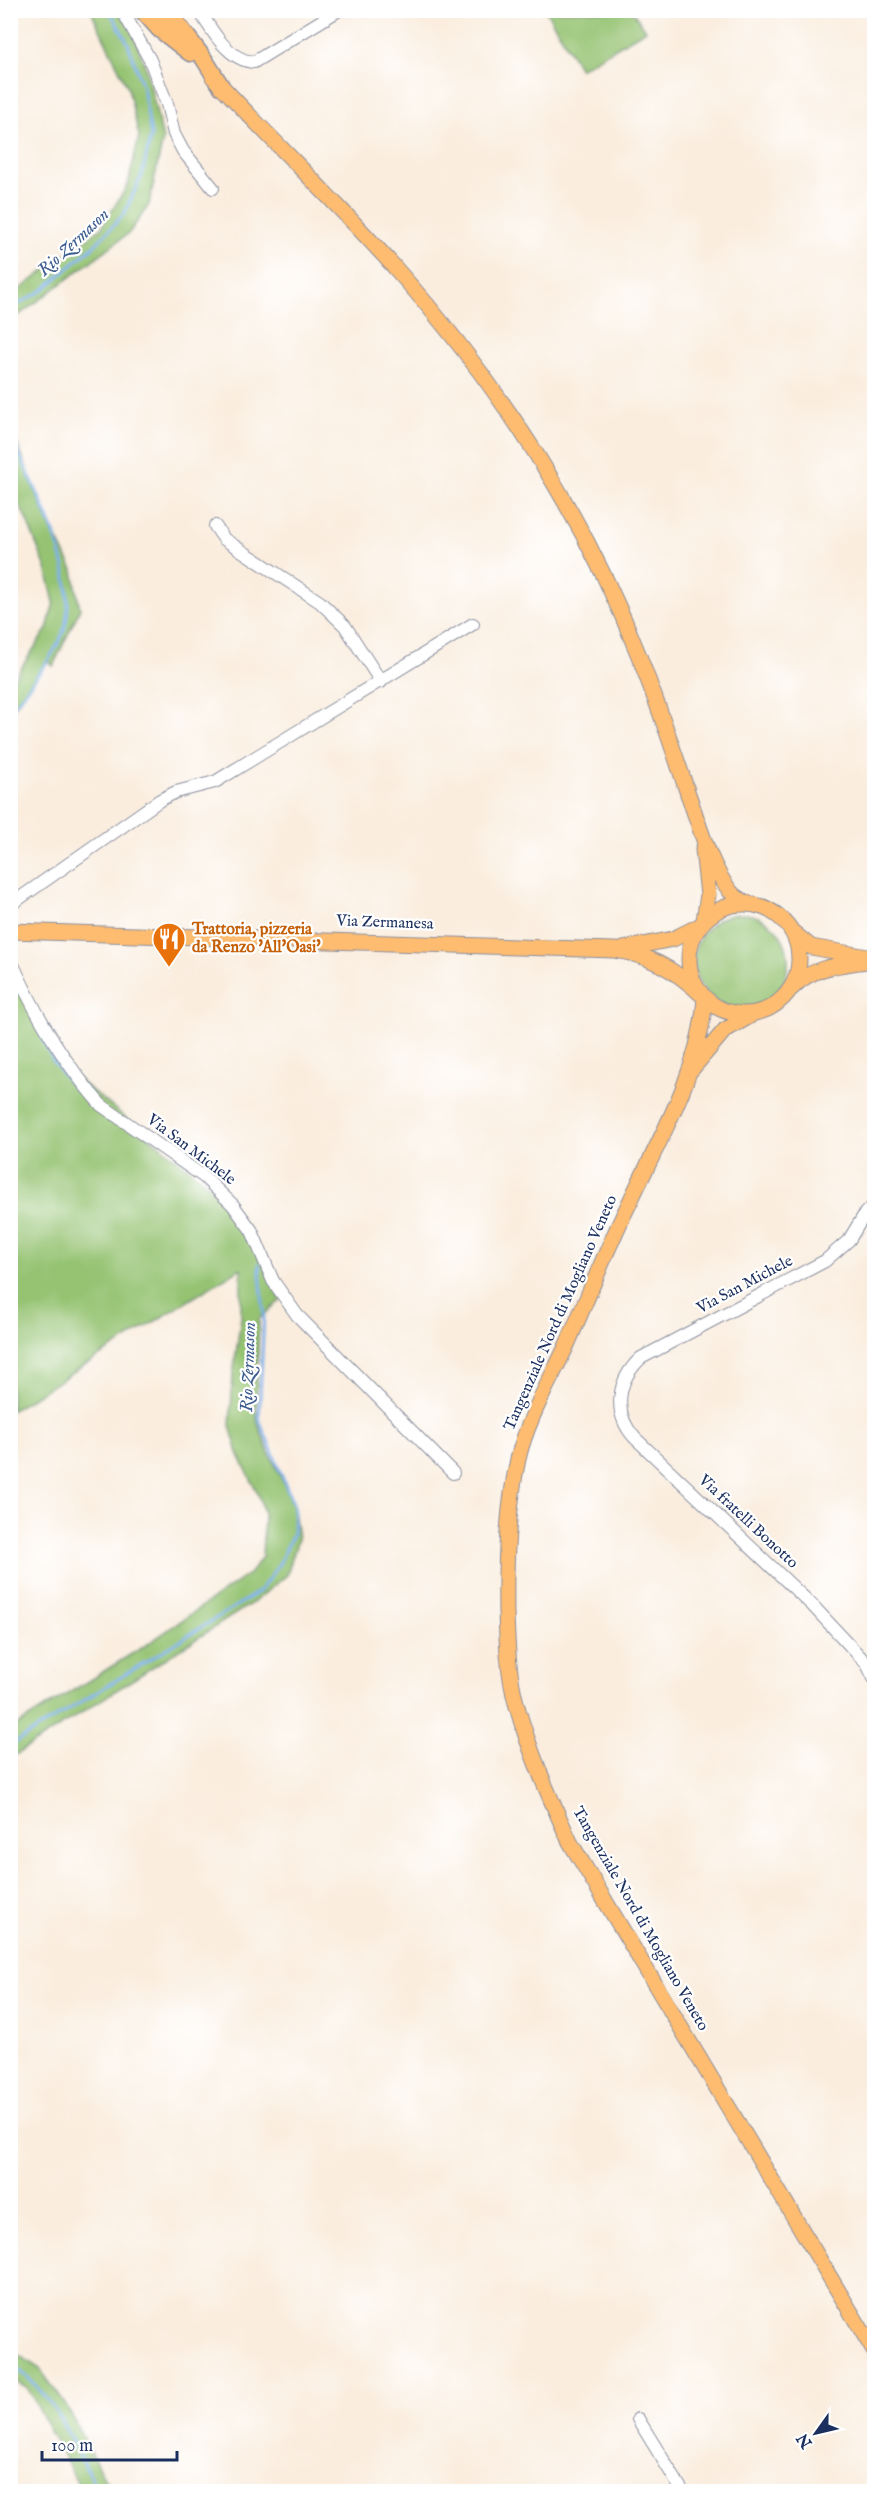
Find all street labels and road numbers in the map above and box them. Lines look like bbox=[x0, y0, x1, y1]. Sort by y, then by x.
street label: Via Zermanesa bbox=[335, 911, 434, 935]
street label: Via San Michele bbox=[142, 1110, 239, 1190]
street label: Tangenziale Nord di Mogliano Veneto bbox=[500, 1192, 622, 1434]
street label: Via San Michele bbox=[693, 1251, 796, 1319]
street label: Via fratelli Bonotto bbox=[693, 1470, 802, 1574]
street label: Tangenziale Nord di Mogliano Veneto bbox=[567, 1803, 713, 2035]

